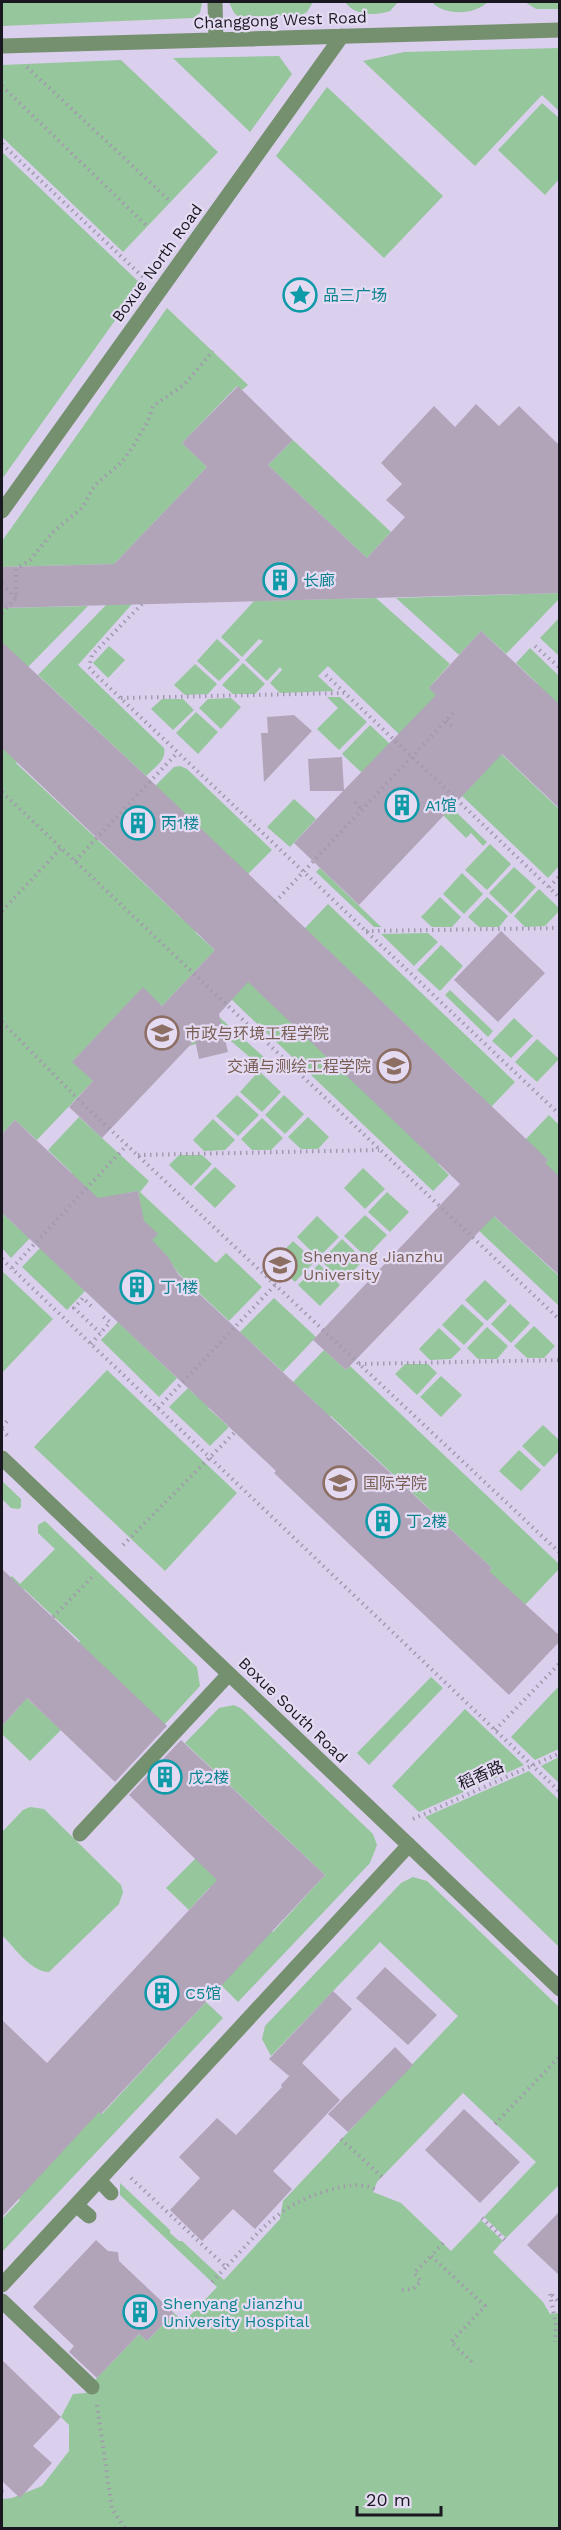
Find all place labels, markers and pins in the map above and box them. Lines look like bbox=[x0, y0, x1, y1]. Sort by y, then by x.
place icon: 品三广场 bbox=[282, 277, 318, 313]
place label: 品三广场 bbox=[323, 286, 387, 305]
building icon: 长廊 bbox=[262, 562, 298, 598]
place label: 长廊 bbox=[303, 571, 335, 590]
building icon: A1馆 bbox=[384, 787, 420, 823]
place label: A1馆 bbox=[425, 796, 457, 815]
building icon: 丙1楼 bbox=[120, 805, 156, 841]
place label: 丙1楼 bbox=[161, 814, 199, 833]
school or university icon: 市政与环境工程学院 bbox=[144, 1015, 180, 1051]
place label: 市政与环境工程学院 bbox=[185, 1024, 329, 1043]
school or university icon: 交通与测绘工程学院 bbox=[376, 1048, 412, 1084]
place label: 交通与测绘工程学院 bbox=[227, 1057, 371, 1076]
school or university icon: Shenyang Jianzhu University bbox=[262, 1247, 298, 1283]
place label: Shenyang Jianzhu University bbox=[303, 1247, 443, 1284]
building icon: 丁1楼 bbox=[119, 1269, 155, 1305]
place label: 丁1楼 bbox=[160, 1278, 198, 1297]
school or university icon: 国际学院 bbox=[322, 1465, 358, 1501]
place label: 国际学院 bbox=[363, 1474, 427, 1493]
building icon: 丁2楼 bbox=[365, 1503, 401, 1539]
place label: 丁2楼 bbox=[406, 1512, 447, 1531]
building icon: 戊2楼 bbox=[147, 1759, 183, 1795]
place label: 戊2楼 bbox=[188, 1768, 229, 1787]
building icon: C5馆 bbox=[144, 1975, 180, 2011]
place label: C5馆 bbox=[185, 1984, 221, 2003]
building icon: Shenyang Jianzhu University Hospital bbox=[122, 2294, 158, 2330]
place label: Shenyang Jianzhu University Hospital bbox=[163, 2294, 310, 2331]

